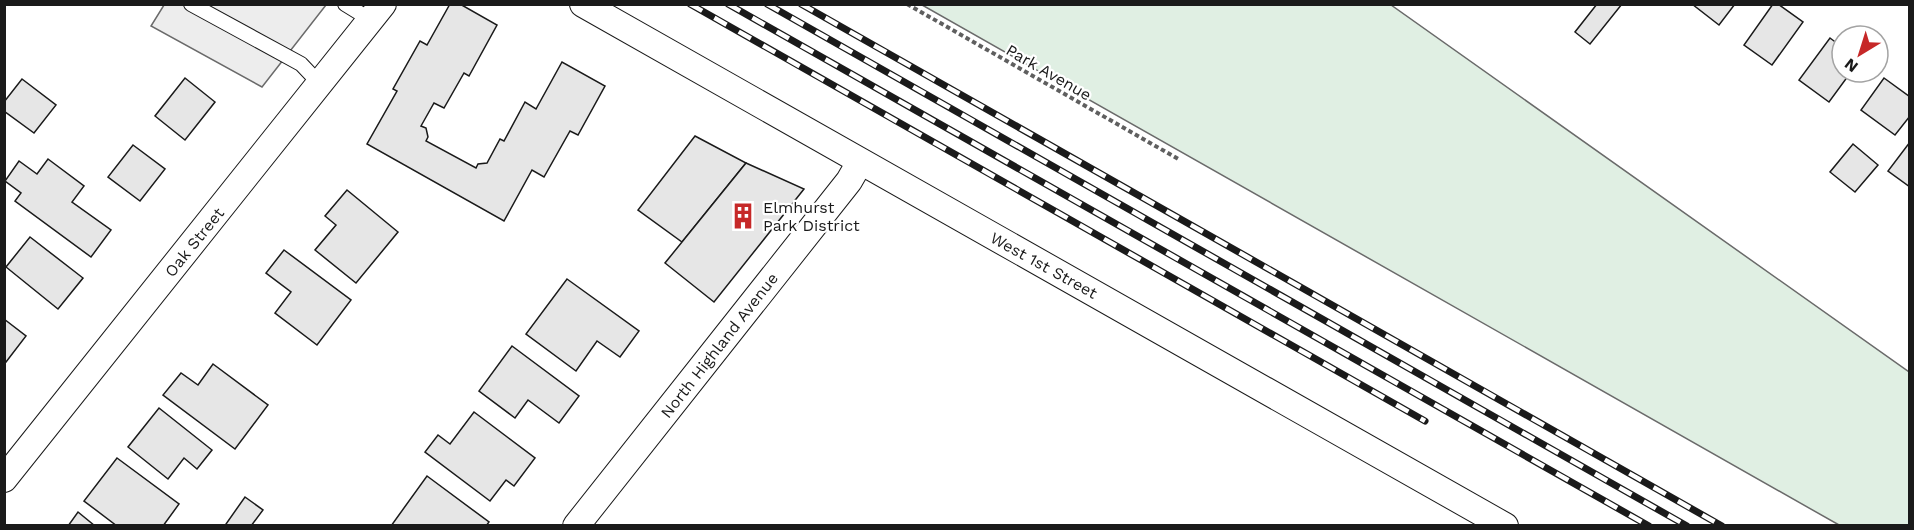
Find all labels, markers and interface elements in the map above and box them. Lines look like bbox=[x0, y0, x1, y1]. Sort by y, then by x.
north arrow bbox=[1830, 24, 1890, 84]
street label: Park Avenue bbox=[1003, 40, 1095, 105]
text: N bbox=[1841, 54, 1862, 77]
place label: Elmhurst Park District bbox=[763, 198, 860, 235]
building icon: Elmhurst Park District bbox=[728, 201, 758, 231]
street label: Oak Street bbox=[161, 204, 228, 281]
street label: West 1st Street bbox=[987, 228, 1101, 303]
street label: North Highland Avenue bbox=[657, 269, 782, 422]

